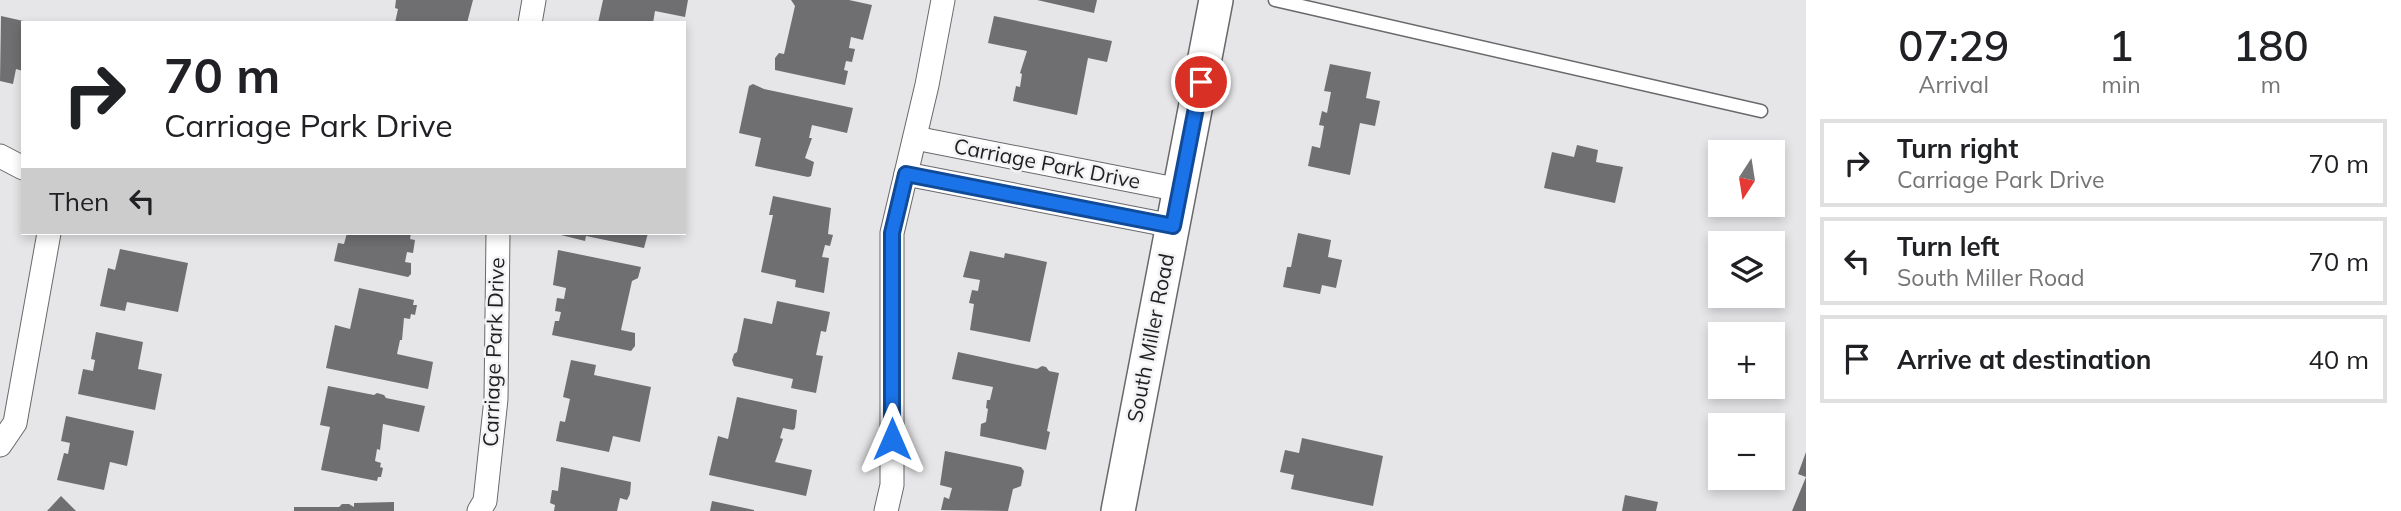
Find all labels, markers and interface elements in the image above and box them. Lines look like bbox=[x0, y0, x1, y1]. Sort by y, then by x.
text: 07:29 bbox=[1898, 19, 2009, 72]
text: 1 bbox=[2108, 19, 2134, 72]
text: 180 bbox=[2233, 19, 2309, 72]
text: 70 m bbox=[164, 44, 280, 105]
icon: right bbox=[49, 49, 140, 140]
pin bbox=[1171, 52, 1231, 112]
icon: arrive bbox=[1182, 63, 1220, 101]
text: Arrival bbox=[1919, 70, 1989, 99]
text: min bbox=[2101, 70, 2141, 99]
text: m bbox=[2261, 70, 2281, 99]
text: Carriage Park Drive bbox=[164, 105, 453, 145]
street label: Carriage Park Drive bbox=[952, 132, 1143, 194]
text: Turn right bbox=[1897, 132, 2018, 165]
north arrow bbox=[1708, 140, 1785, 217]
map controls bbox=[1708, 140, 1785, 490]
icon: right bbox=[1838, 144, 1876, 182]
text: 70 m bbox=[2308, 147, 2369, 180]
text: Carriage Park Drive bbox=[1897, 165, 2105, 194]
icon: left bbox=[123, 182, 161, 220]
text: Then bbox=[49, 185, 109, 218]
text: Turn left bbox=[1897, 230, 1999, 263]
button: layers bbox=[1708, 231, 1785, 308]
icon: left bbox=[1838, 242, 1876, 280]
text: 70 m bbox=[2308, 245, 2369, 278]
street label: South Miller Road bbox=[1121, 251, 1179, 424]
street label: Carriage Park Drive bbox=[477, 257, 509, 447]
text: South Miller Road bbox=[1897, 263, 2085, 292]
button: + bbox=[1708, 322, 1785, 399]
icon: arrive bbox=[1838, 340, 1876, 378]
text: Arrive at destination bbox=[1897, 343, 2152, 376]
text: 40 m bbox=[2308, 343, 2369, 376]
position arrow bbox=[855, 402, 929, 476]
button: − bbox=[1708, 413, 1785, 490]

